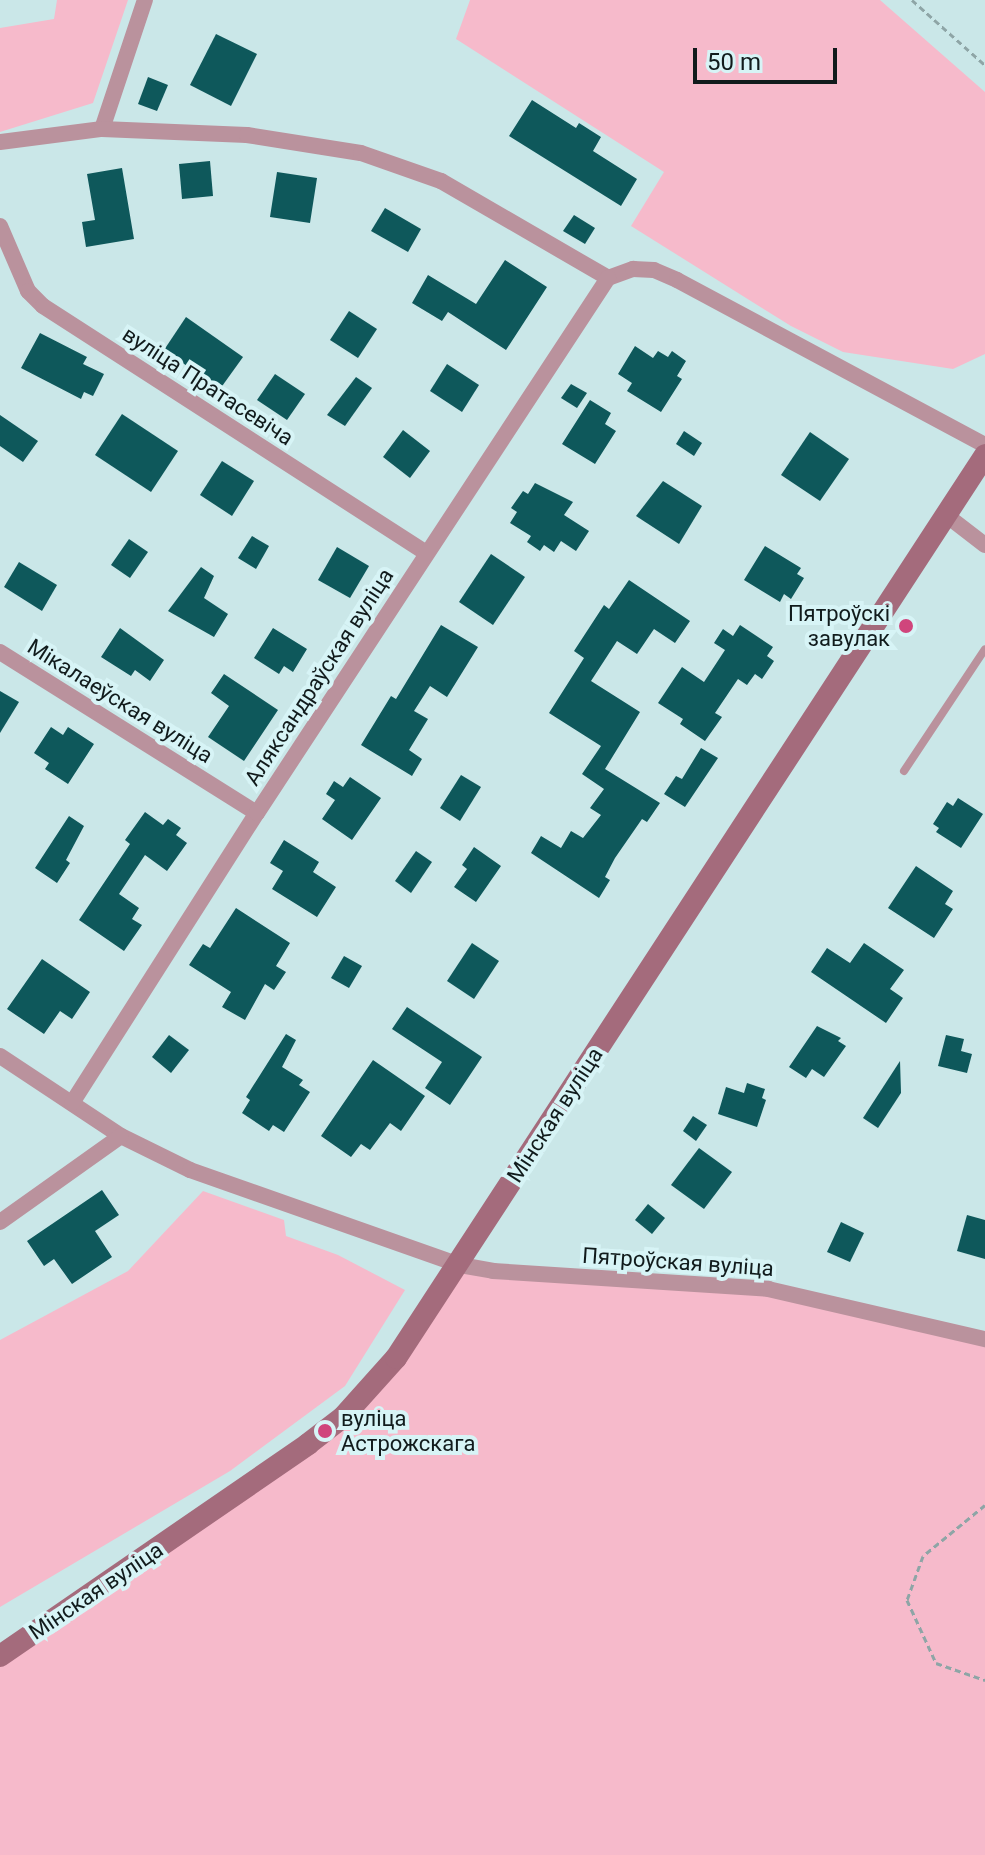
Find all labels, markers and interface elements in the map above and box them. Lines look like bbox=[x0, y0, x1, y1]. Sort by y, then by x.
scale bar bbox=[697, 32, 841, 82]
text: 50 m bbox=[707, 48, 761, 76]
street label: вуліца Пратасевіча bbox=[118, 321, 298, 451]
street label: Аляксандраўская вуліца bbox=[239, 564, 399, 790]
place label: Пятроўскі завулак bbox=[788, 600, 890, 652]
marker: Пятроўскі завулак bbox=[897, 617, 915, 635]
street label: Мікалаеўская вуліца bbox=[23, 633, 217, 769]
street label: Мінская вуліца bbox=[502, 1043, 608, 1187]
street label: Пятроўская вуліца bbox=[581, 1242, 775, 1282]
place label: вуліца Астрожскага bbox=[341, 1405, 475, 1456]
marker: вуліца Астрожскага bbox=[316, 1422, 334, 1440]
street label: Мінская вуліца bbox=[24, 1537, 168, 1645]

